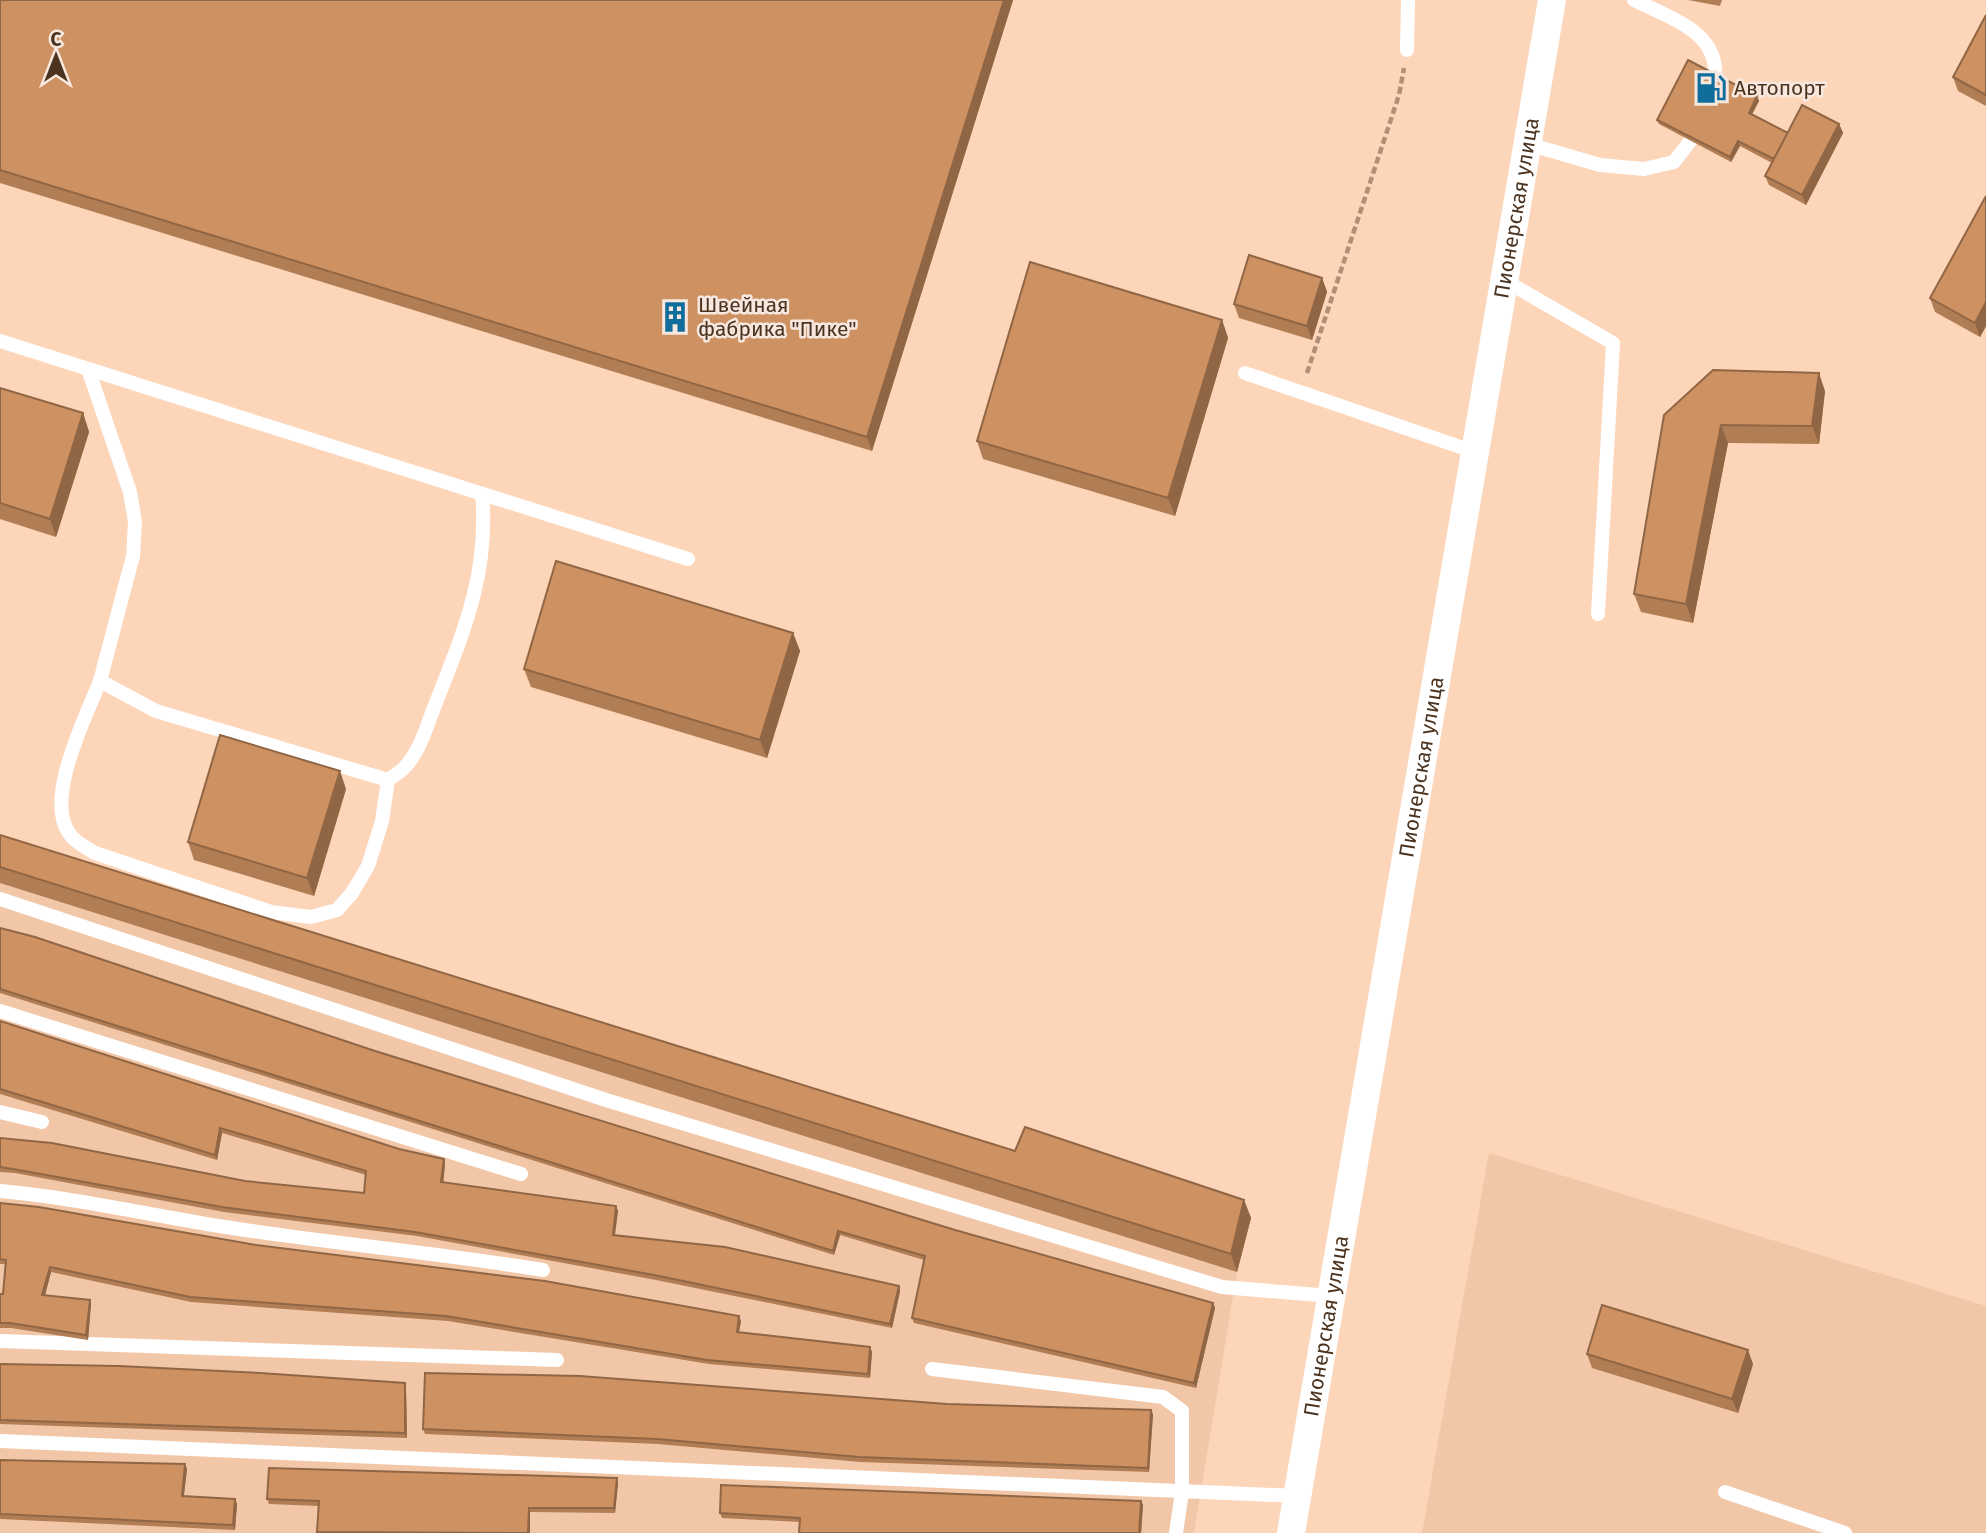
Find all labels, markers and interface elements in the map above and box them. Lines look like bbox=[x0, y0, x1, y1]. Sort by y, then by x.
north arrow bbox=[21, 21, 91, 91]
text: С bbox=[51, 28, 62, 51]
fuel station icon: Автопорт bbox=[1694, 71, 1728, 105]
place label: Автопорт bbox=[1734, 75, 1825, 101]
street label: Пионерская улица bbox=[1488, 116, 1545, 301]
place label: Швейная фабрика "Пике" bbox=[698, 292, 857, 342]
building icon: Швейная фабрика "Пике" bbox=[658, 300, 692, 334]
street label: Пионерская улица bbox=[1393, 675, 1450, 860]
street label: Пионерская улица bbox=[1298, 1233, 1354, 1418]

